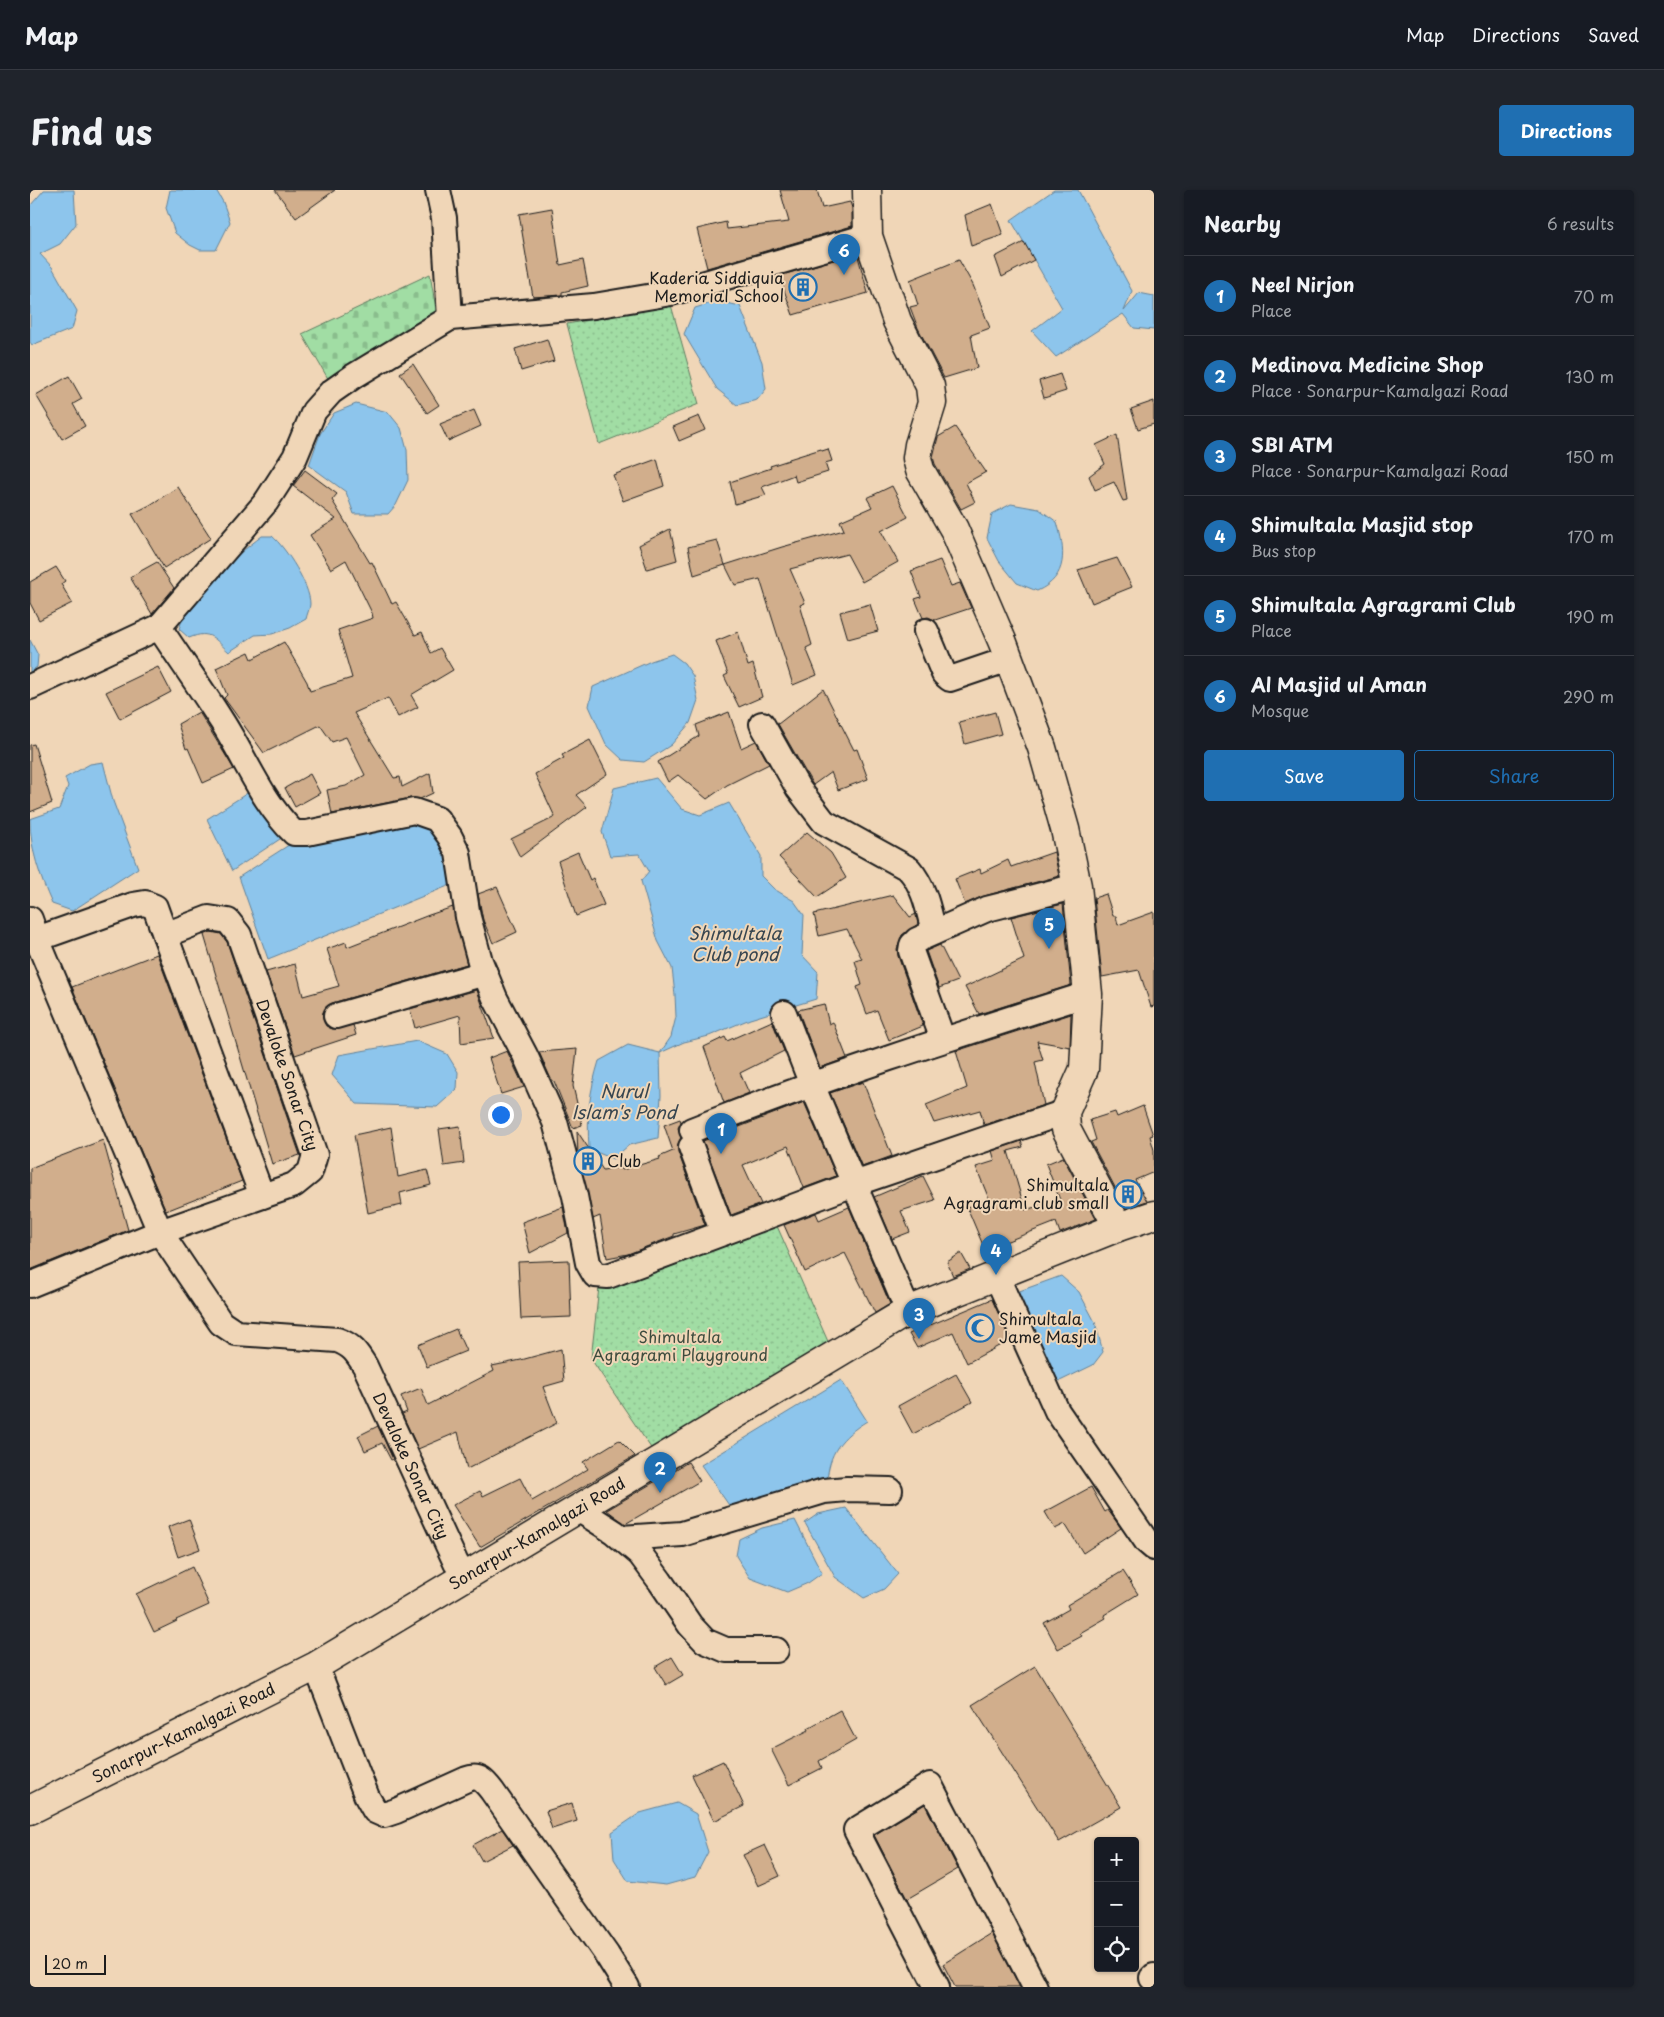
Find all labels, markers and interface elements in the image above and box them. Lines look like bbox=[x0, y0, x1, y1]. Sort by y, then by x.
text: Map bbox=[25, 17, 78, 53]
text: Map bbox=[1406, 21, 1444, 48]
text: Directions bbox=[1472, 21, 1560, 48]
text: Saved bbox=[1588, 21, 1639, 48]
text: Find us bbox=[30, 104, 152, 157]
button: Directions bbox=[1499, 105, 1634, 156]
text: Nearby bbox=[1204, 207, 1281, 239]
text: 6 results bbox=[1547, 211, 1614, 235]
pin: 6 bbox=[828, 234, 860, 275]
place label: Kaderia Siddiquia Memorial School bbox=[649, 265, 784, 307]
text: Neel Nirjon bbox=[1251, 270, 1355, 298]
building icon: Kaderia Siddiquia Memorial School bbox=[788, 272, 818, 302]
text: 1 bbox=[1216, 284, 1224, 308]
text: 70 m bbox=[1574, 284, 1614, 308]
text: Place bbox=[1251, 298, 1292, 322]
text: Medinova Medicine Shop bbox=[1251, 350, 1484, 378]
text: 2 bbox=[1214, 364, 1226, 388]
text: 130 m bbox=[1566, 364, 1614, 388]
text: Place · Sonarpur-Kamalgazi Road bbox=[1251, 378, 1509, 402]
text: SBI ATM bbox=[1251, 430, 1333, 458]
text: 3 bbox=[1215, 444, 1225, 468]
text: 150 m bbox=[1566, 444, 1614, 468]
text: Place · Sonarpur-Kamalgazi Road bbox=[1251, 458, 1509, 482]
text: Shimultala Masjid stop bbox=[1251, 510, 1473, 538]
text: 4 bbox=[1215, 524, 1225, 548]
text: 170 m bbox=[1568, 524, 1614, 548]
text: Bus stop bbox=[1251, 538, 1316, 562]
text: Shimultala Agragrami Club bbox=[1251, 590, 1516, 618]
text: 5 bbox=[1215, 604, 1225, 628]
text: 190 m bbox=[1566, 604, 1614, 628]
text: Place bbox=[1251, 618, 1292, 642]
text: Al Masjid ul Aman bbox=[1251, 670, 1427, 698]
text: 6 bbox=[1214, 684, 1226, 708]
text: 290 m bbox=[1563, 684, 1614, 708]
text: Mosque bbox=[1251, 698, 1309, 722]
button: Save bbox=[1204, 750, 1404, 801]
button: Share bbox=[1414, 750, 1614, 801]
pin: 5 bbox=[1033, 908, 1065, 949]
water label: Shimultala Club pond bbox=[688, 919, 782, 967]
street label: Devaloke Sonar City bbox=[251, 996, 326, 1154]
water label: Nurul Islam's Pond bbox=[572, 1077, 680, 1125]
your location bbox=[488, 1102, 514, 1128]
pin: 1 bbox=[705, 1113, 737, 1154]
building icon: Club bbox=[573, 1146, 603, 1176]
place label: Club bbox=[607, 1148, 641, 1172]
place label: Shimultala Agragrami club small bbox=[944, 1172, 1109, 1214]
building icon: Shimultala Agragrami club small bbox=[1113, 1179, 1143, 1209]
pin: 4 bbox=[980, 1234, 1012, 1275]
pin: 3 bbox=[903, 1298, 935, 1339]
place label: Shimultala Jame Masjid bbox=[999, 1306, 1097, 1348]
mosque icon: Shimultala Jame Masjid bbox=[965, 1313, 995, 1343]
park label: Shimultala Agragrami Playground bbox=[592, 1324, 768, 1366]
street label: Devaloke Sonar City bbox=[368, 1388, 456, 1543]
pin: 2 bbox=[644, 1452, 676, 1493]
street label: Sonarpur-Kamalgazi Road bbox=[444, 1470, 629, 1595]
street label: Sonarpur-Kamalgazi Road bbox=[87, 1676, 279, 1788]
map controls bbox=[1094, 1837, 1139, 1972]
button: + bbox=[1094, 1837, 1139, 1882]
button: − bbox=[1094, 1882, 1139, 1927]
button: locate bbox=[1094, 1927, 1139, 1972]
scale bar bbox=[45, 1952, 106, 1975]
text: 20 m bbox=[52, 1953, 88, 1974]

